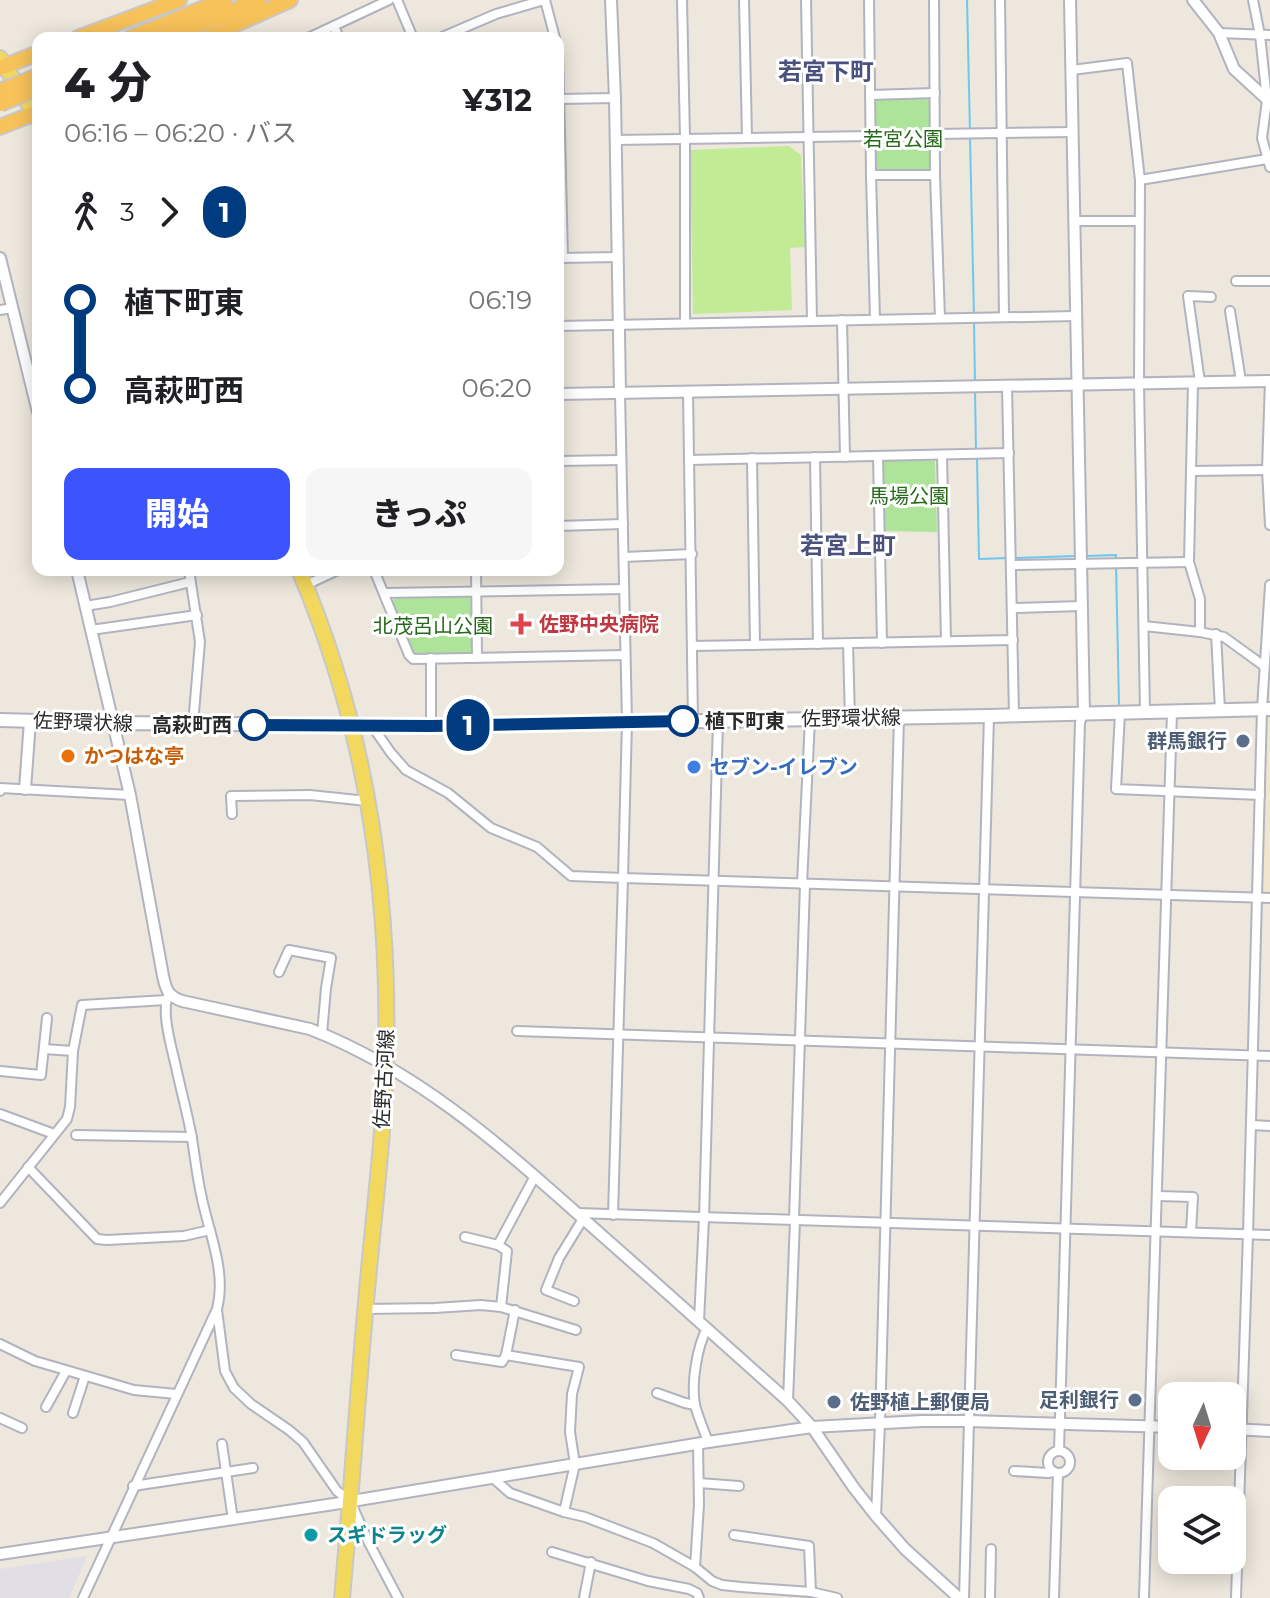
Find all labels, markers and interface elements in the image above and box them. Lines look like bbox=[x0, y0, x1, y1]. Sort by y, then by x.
text: 4 分 bbox=[64, 55, 152, 109]
district label: 若宮下町 bbox=[778, 57, 874, 86]
text: ¥312 bbox=[462, 82, 532, 119]
text: 06:16 – 06:20 · バス bbox=[64, 117, 297, 149]
park label: 若宮公園 bbox=[863, 127, 943, 151]
icon: walk bbox=[64, 190, 108, 234]
icon: forward bbox=[147, 190, 191, 234]
text: 1 bbox=[219, 195, 230, 229]
text: 3 bbox=[120, 196, 135, 228]
text: 植下町東 bbox=[124, 284, 244, 321]
text: 06:19 bbox=[468, 284, 532, 316]
text: 高萩町西 bbox=[124, 372, 244, 409]
text: 06:20 bbox=[462, 372, 532, 404]
button: 開始 bbox=[64, 468, 290, 560]
button: きっぷ bbox=[306, 468, 532, 560]
park label: 馬場公園 bbox=[869, 484, 949, 508]
district label: 若宮上町 bbox=[800, 531, 896, 560]
place label: 佐野中央病院 bbox=[539, 612, 659, 636]
marker: 佐野中央病院 bbox=[510, 613, 532, 635]
park label: 北茂呂山公園 bbox=[373, 614, 493, 638]
line badge: 1 bbox=[442, 699, 494, 751]
street label: 佐野環状線 bbox=[801, 705, 901, 731]
marker: 植下町東 bbox=[668, 706, 698, 736]
street label: 佐野環状線 bbox=[33, 708, 133, 736]
text: 1 bbox=[463, 708, 473, 742]
place label: 植下町東 bbox=[705, 709, 785, 733]
marker: 高萩町西 bbox=[239, 710, 269, 740]
place label: 高萩町西 bbox=[152, 713, 232, 737]
place label: 群馬銀行 bbox=[1147, 729, 1227, 753]
marker: 群馬銀行 bbox=[1234, 732, 1252, 750]
place label: かつはな亭 bbox=[84, 744, 184, 768]
marker: かつはな亭 bbox=[59, 747, 77, 765]
place label: セブン-イレブン bbox=[710, 755, 858, 779]
marker: セブン-イレブン bbox=[685, 758, 703, 776]
street label: 佐野古河線 bbox=[369, 1028, 399, 1130]
north arrow bbox=[1158, 1382, 1246, 1470]
map controls bbox=[1158, 1382, 1246, 1574]
place label: 足利銀行 bbox=[1039, 1388, 1119, 1412]
place label: 佐野植上郵便局 bbox=[850, 1390, 990, 1414]
marker: 足利銀行 bbox=[1126, 1391, 1144, 1409]
marker: 佐野植上郵便局 bbox=[825, 1393, 843, 1411]
button: layers bbox=[1158, 1486, 1246, 1574]
place label: スギドラッグ bbox=[327, 1523, 447, 1547]
marker: スギドラッグ bbox=[302, 1526, 320, 1544]

